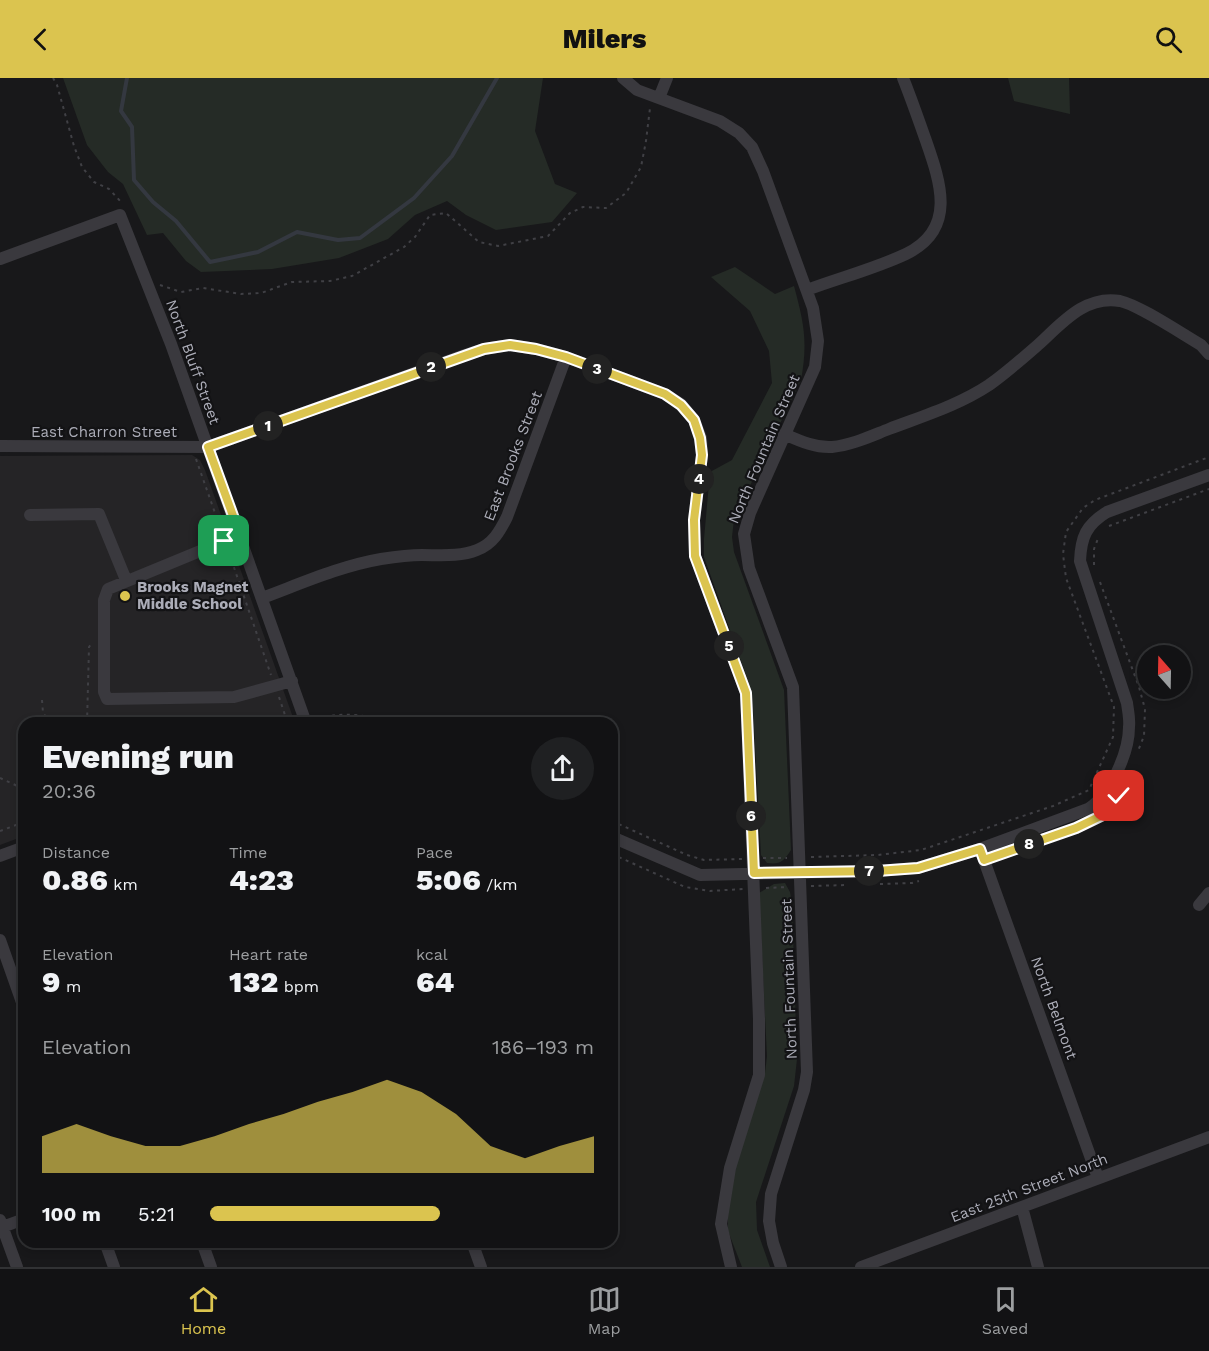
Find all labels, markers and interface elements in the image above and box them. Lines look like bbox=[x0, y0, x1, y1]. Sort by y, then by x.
icon: back bbox=[24, 23, 57, 56]
text: Milers bbox=[562, 23, 647, 55]
icon: search bbox=[1152, 23, 1185, 56]
street label: North Bluff Street bbox=[162, 297, 224, 427]
pin: 2 bbox=[416, 352, 446, 382]
pin: 3 bbox=[582, 354, 612, 384]
text: 2 bbox=[426, 357, 436, 376]
text: 3 bbox=[592, 359, 602, 378]
street label: North Fountain Street bbox=[724, 371, 804, 526]
street label: East Brooks Street bbox=[480, 388, 546, 523]
pin: 1 bbox=[253, 411, 283, 441]
text: 1 bbox=[265, 416, 271, 435]
street label: East Charron Street bbox=[31, 423, 178, 441]
pin: 4 bbox=[684, 464, 714, 494]
text: 4 bbox=[694, 469, 704, 488]
pin bbox=[198, 515, 249, 566]
icon: arrive bbox=[207, 524, 240, 557]
place label: Brooks Magnet Middle School bbox=[137, 578, 249, 613]
marker: Brooks Magnet Middle School bbox=[118, 589, 132, 603]
pin: 5 bbox=[714, 631, 744, 661]
text: 5 bbox=[724, 636, 734, 655]
north arrow bbox=[1137, 645, 1191, 699]
map controls bbox=[1137, 645, 1191, 699]
text: Evening run bbox=[42, 737, 234, 776]
button: share bbox=[531, 737, 594, 800]
pin bbox=[1093, 770, 1144, 821]
text: 20:36 bbox=[42, 779, 96, 803]
icon: check bbox=[1102, 779, 1135, 812]
pin: 6 bbox=[736, 801, 766, 831]
text: 6 bbox=[746, 806, 756, 825]
pin: 8 bbox=[1014, 829, 1044, 859]
text: 8 bbox=[1024, 834, 1034, 853]
text: Distance bbox=[42, 843, 110, 862]
text: Time bbox=[229, 843, 267, 862]
text: Pace bbox=[416, 843, 453, 862]
pin: 7 bbox=[854, 856, 884, 886]
text: 7 bbox=[864, 861, 874, 880]
text: 0.86 bbox=[42, 862, 108, 897]
text: 4:23 bbox=[229, 862, 294, 897]
text: 5:06 bbox=[416, 862, 481, 897]
text: km bbox=[108, 875, 138, 894]
text: /km bbox=[481, 875, 518, 894]
street label: North Fountain Street bbox=[777, 898, 801, 1059]
text: Elevation bbox=[42, 945, 113, 964]
text: Heart rate bbox=[229, 945, 308, 964]
text: kcal bbox=[416, 945, 448, 964]
street label: North Belmont bbox=[1027, 954, 1081, 1063]
text: 9 bbox=[42, 964, 60, 999]
text: 132 bbox=[229, 964, 278, 999]
text: 64 bbox=[416, 964, 454, 999]
text: m bbox=[60, 977, 81, 996]
text: bpm bbox=[278, 977, 319, 996]
text: Elevation bbox=[42, 1035, 131, 1059]
text: 186–193 m bbox=[492, 1035, 594, 1059]
street label: East 25th Street North bbox=[948, 1150, 1110, 1226]
text: 100 m bbox=[42, 1202, 101, 1226]
text: 5:21 bbox=[138, 1202, 175, 1226]
tab: Home bbox=[181, 1283, 226, 1338]
tab: Map bbox=[588, 1283, 621, 1338]
tab: Saved bbox=[982, 1283, 1028, 1338]

